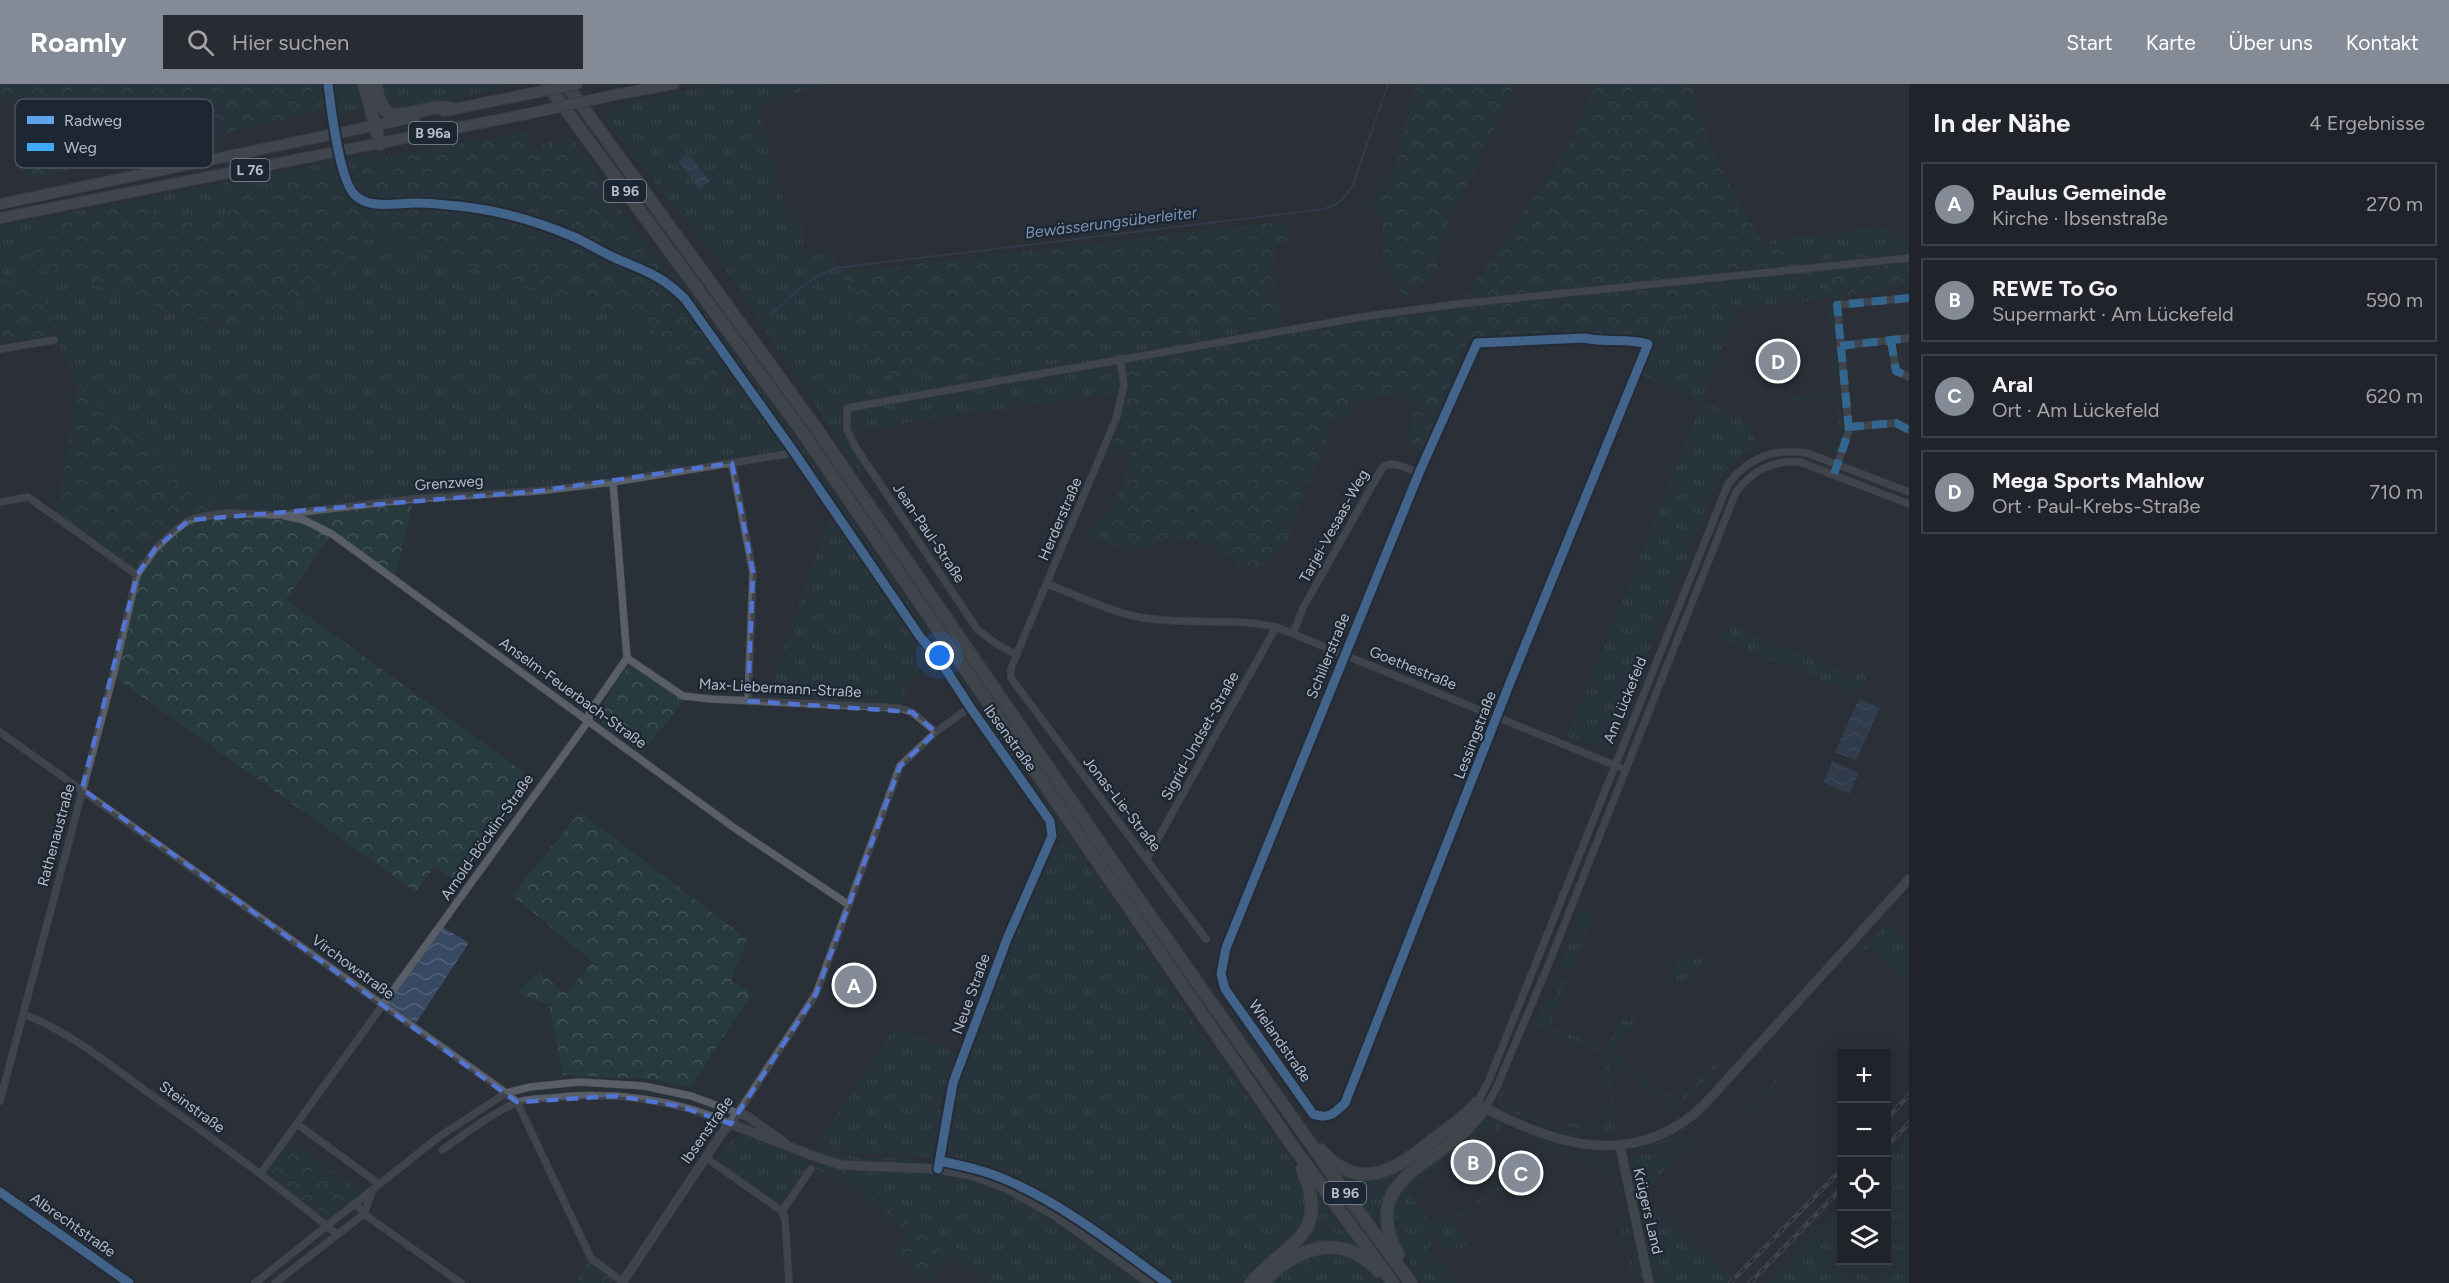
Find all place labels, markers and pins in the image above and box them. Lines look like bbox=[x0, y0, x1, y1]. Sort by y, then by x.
pin: D bbox=[1758, 338, 1798, 384]
pin: A bbox=[834, 962, 874, 1008]
pin: B bbox=[1454, 1140, 1492, 1184]
pin: C bbox=[1502, 1150, 1540, 1196]

